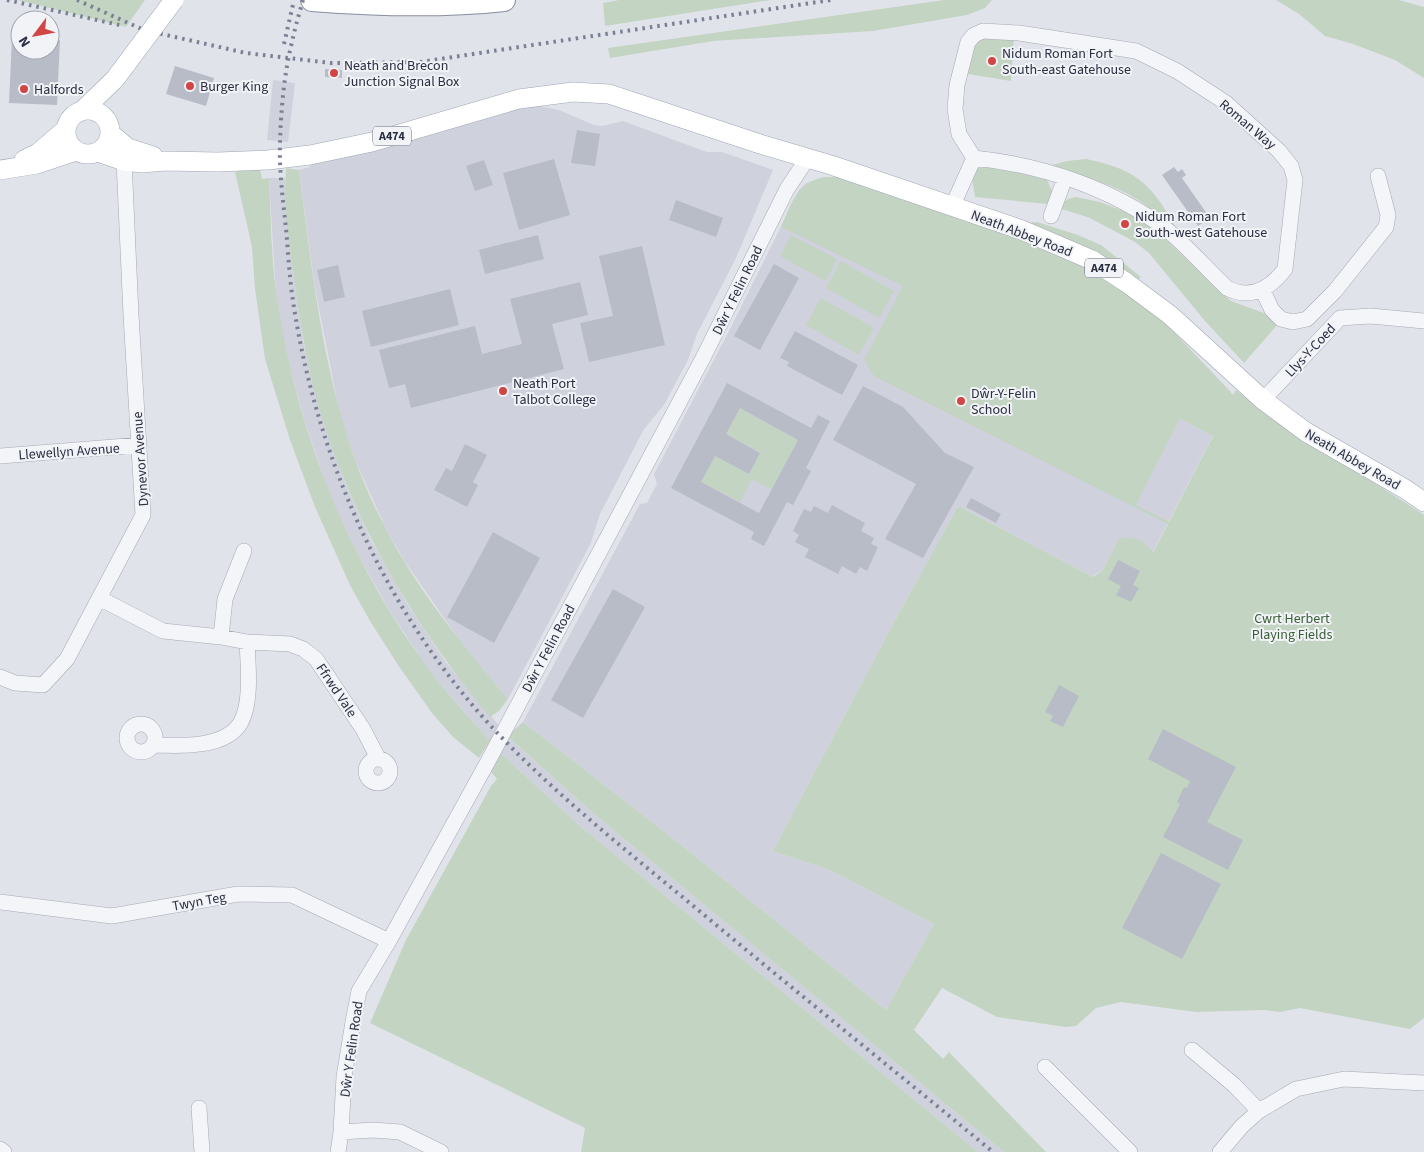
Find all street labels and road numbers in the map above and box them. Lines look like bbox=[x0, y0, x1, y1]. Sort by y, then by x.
street label: Roman Way bbox=[1215, 95, 1281, 155]
road number: A474 bbox=[373, 126, 411, 146]
street label: Neath Abbey Road bbox=[968, 205, 1075, 262]
street label: Dŵr Y Felin Road bbox=[708, 242, 768, 338]
road number: A474 bbox=[1085, 258, 1123, 278]
street label: Llys-Y-Coed bbox=[1281, 319, 1341, 382]
street label: Dynevor Avenue bbox=[128, 411, 154, 507]
street label: Neath Abbey Road bbox=[1301, 424, 1404, 495]
street label: Llewellyn Avenue bbox=[18, 438, 121, 466]
street label: Dŵr Y Felin Road bbox=[517, 601, 580, 696]
street label: Ffrwd Vale bbox=[311, 660, 362, 722]
street label: Twyn Teg bbox=[171, 887, 228, 917]
street label: Dŵr Y Felin Road bbox=[335, 1000, 369, 1099]

